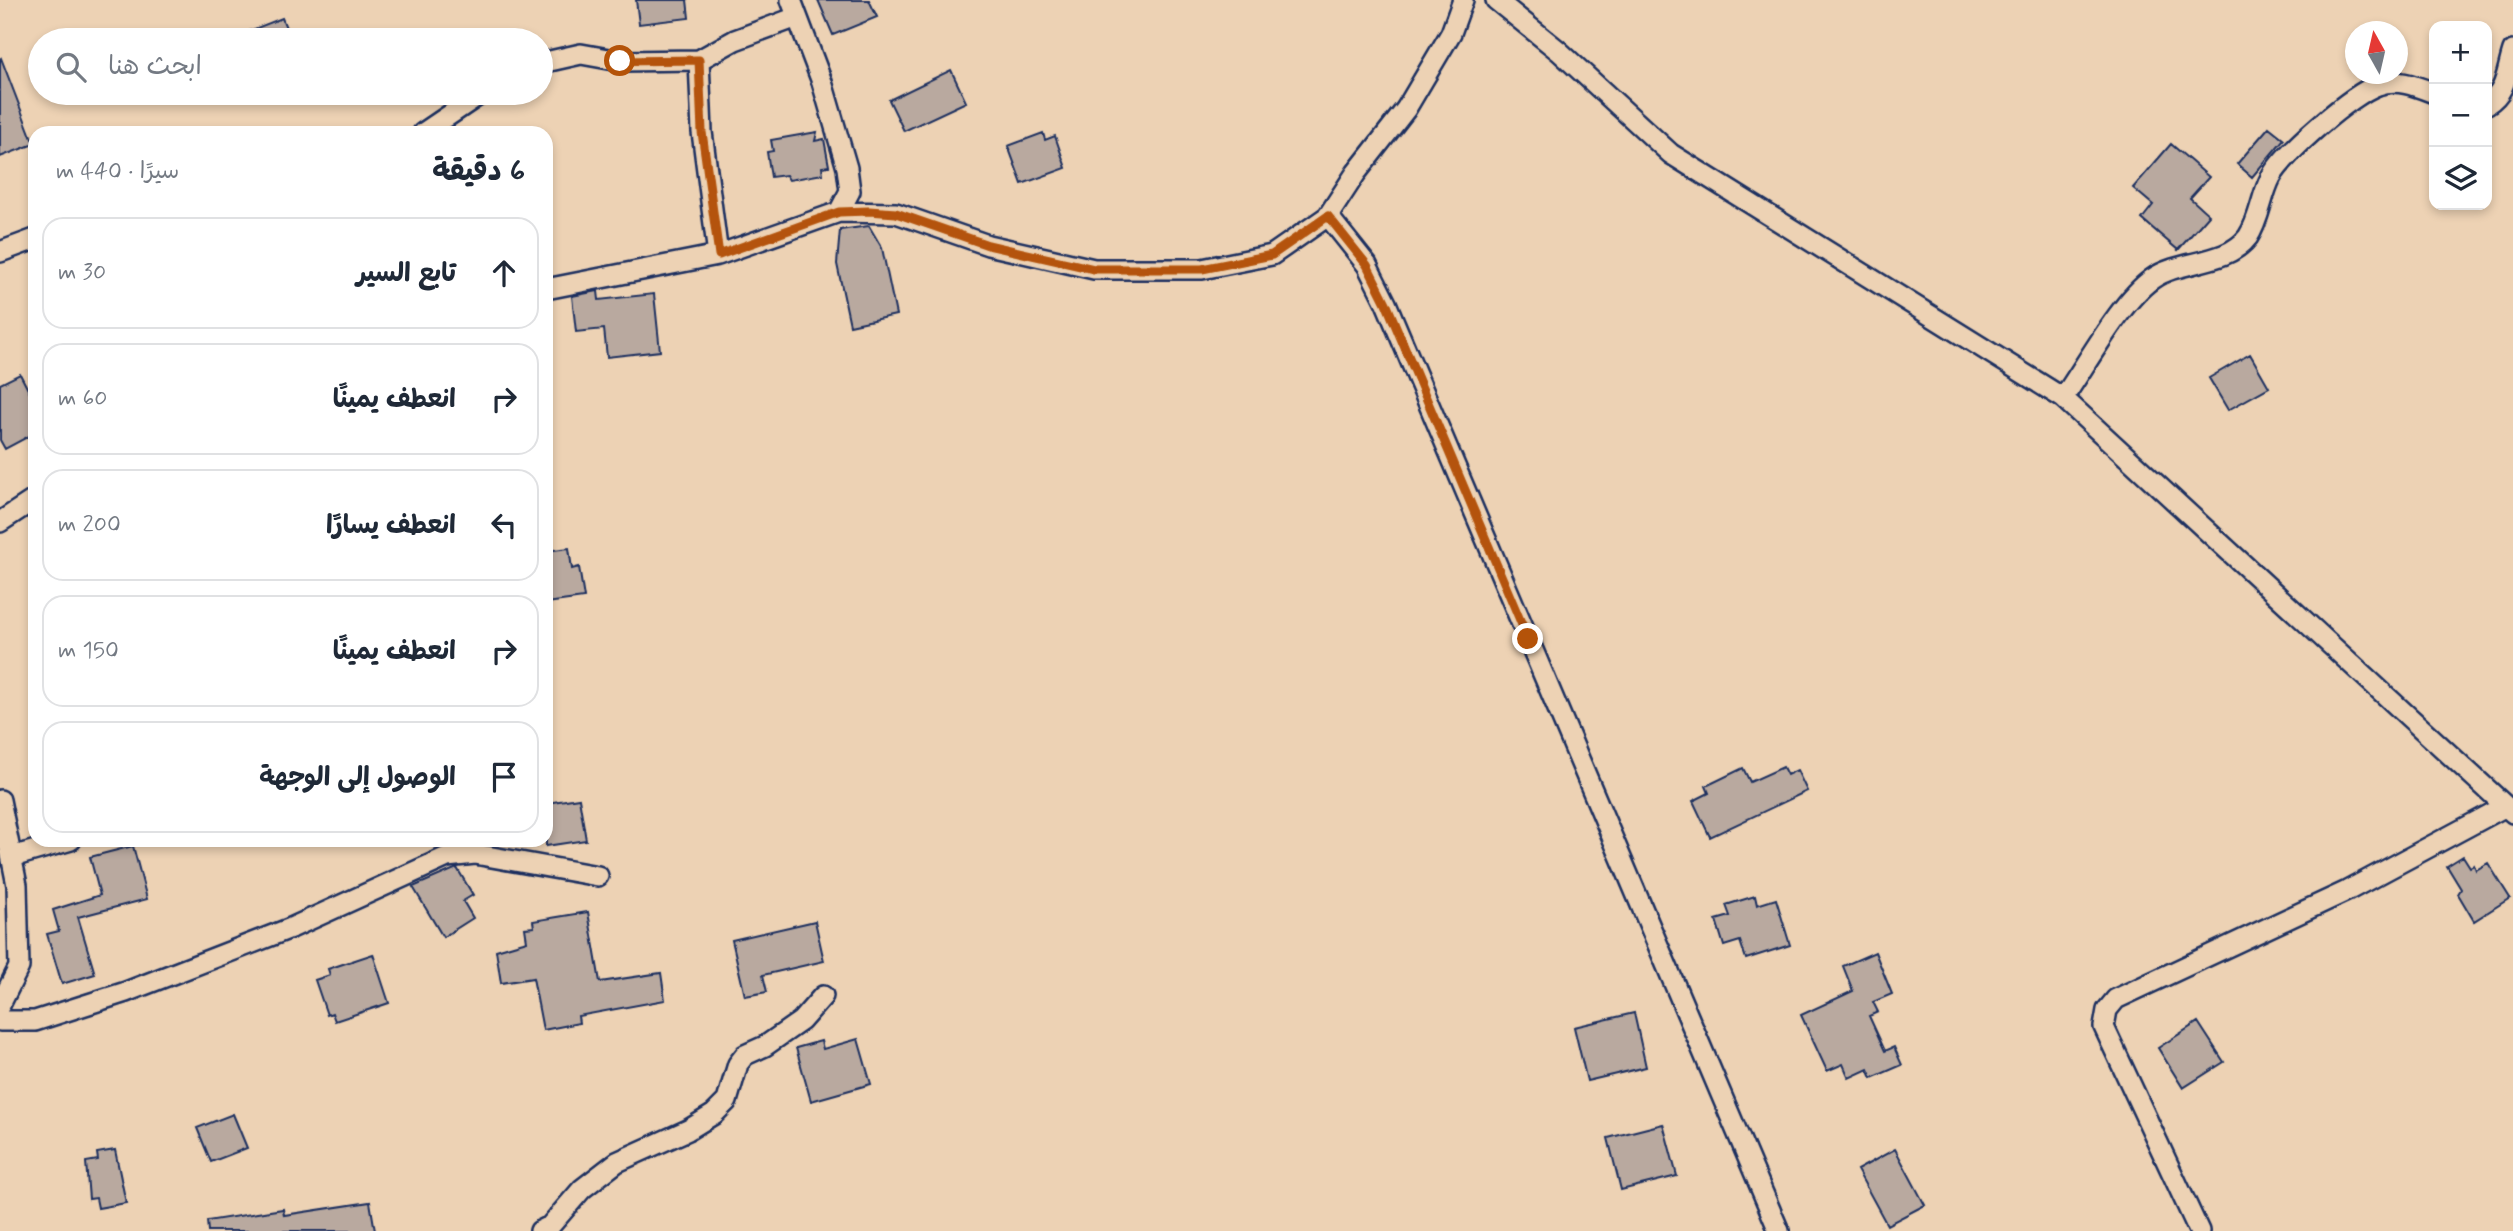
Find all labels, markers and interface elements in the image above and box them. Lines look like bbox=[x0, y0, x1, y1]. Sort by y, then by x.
north arrow bbox=[2345, 21, 2408, 84]
map controls bbox=[2429, 21, 2492, 210]
button: + bbox=[2429, 21, 2492, 84]
search box bbox=[28, 28, 553, 105]
route start bbox=[604, 45, 635, 76]
icon: search bbox=[52, 48, 90, 86]
text: ابحث هنا bbox=[108, 50, 202, 84]
button: − bbox=[2429, 84, 2492, 147]
button: layers bbox=[2429, 147, 2492, 210]
text: 6 دقيقة bbox=[432, 152, 525, 191]
text: سيرًا · 440 m bbox=[56, 157, 179, 187]
icon: ahead bbox=[485, 254, 523, 292]
text: تابع السير bbox=[356, 257, 456, 291]
text: 30 m bbox=[58, 258, 106, 288]
icon: right bbox=[485, 380, 523, 418]
text: انعطف يمينًا bbox=[333, 383, 456, 417]
text: 60 m bbox=[58, 384, 107, 414]
icon: left bbox=[485, 506, 523, 544]
text: انعطف يسارًا bbox=[326, 509, 456, 543]
text: 200 m bbox=[58, 510, 121, 540]
route end bbox=[1512, 623, 1543, 654]
icon: right bbox=[485, 632, 523, 670]
text: انعطف يمينًا bbox=[333, 635, 456, 669]
text: 150 m bbox=[58, 636, 119, 666]
icon: arrive bbox=[485, 758, 523, 796]
text: الوصول إلى الوجهة bbox=[259, 761, 456, 795]

